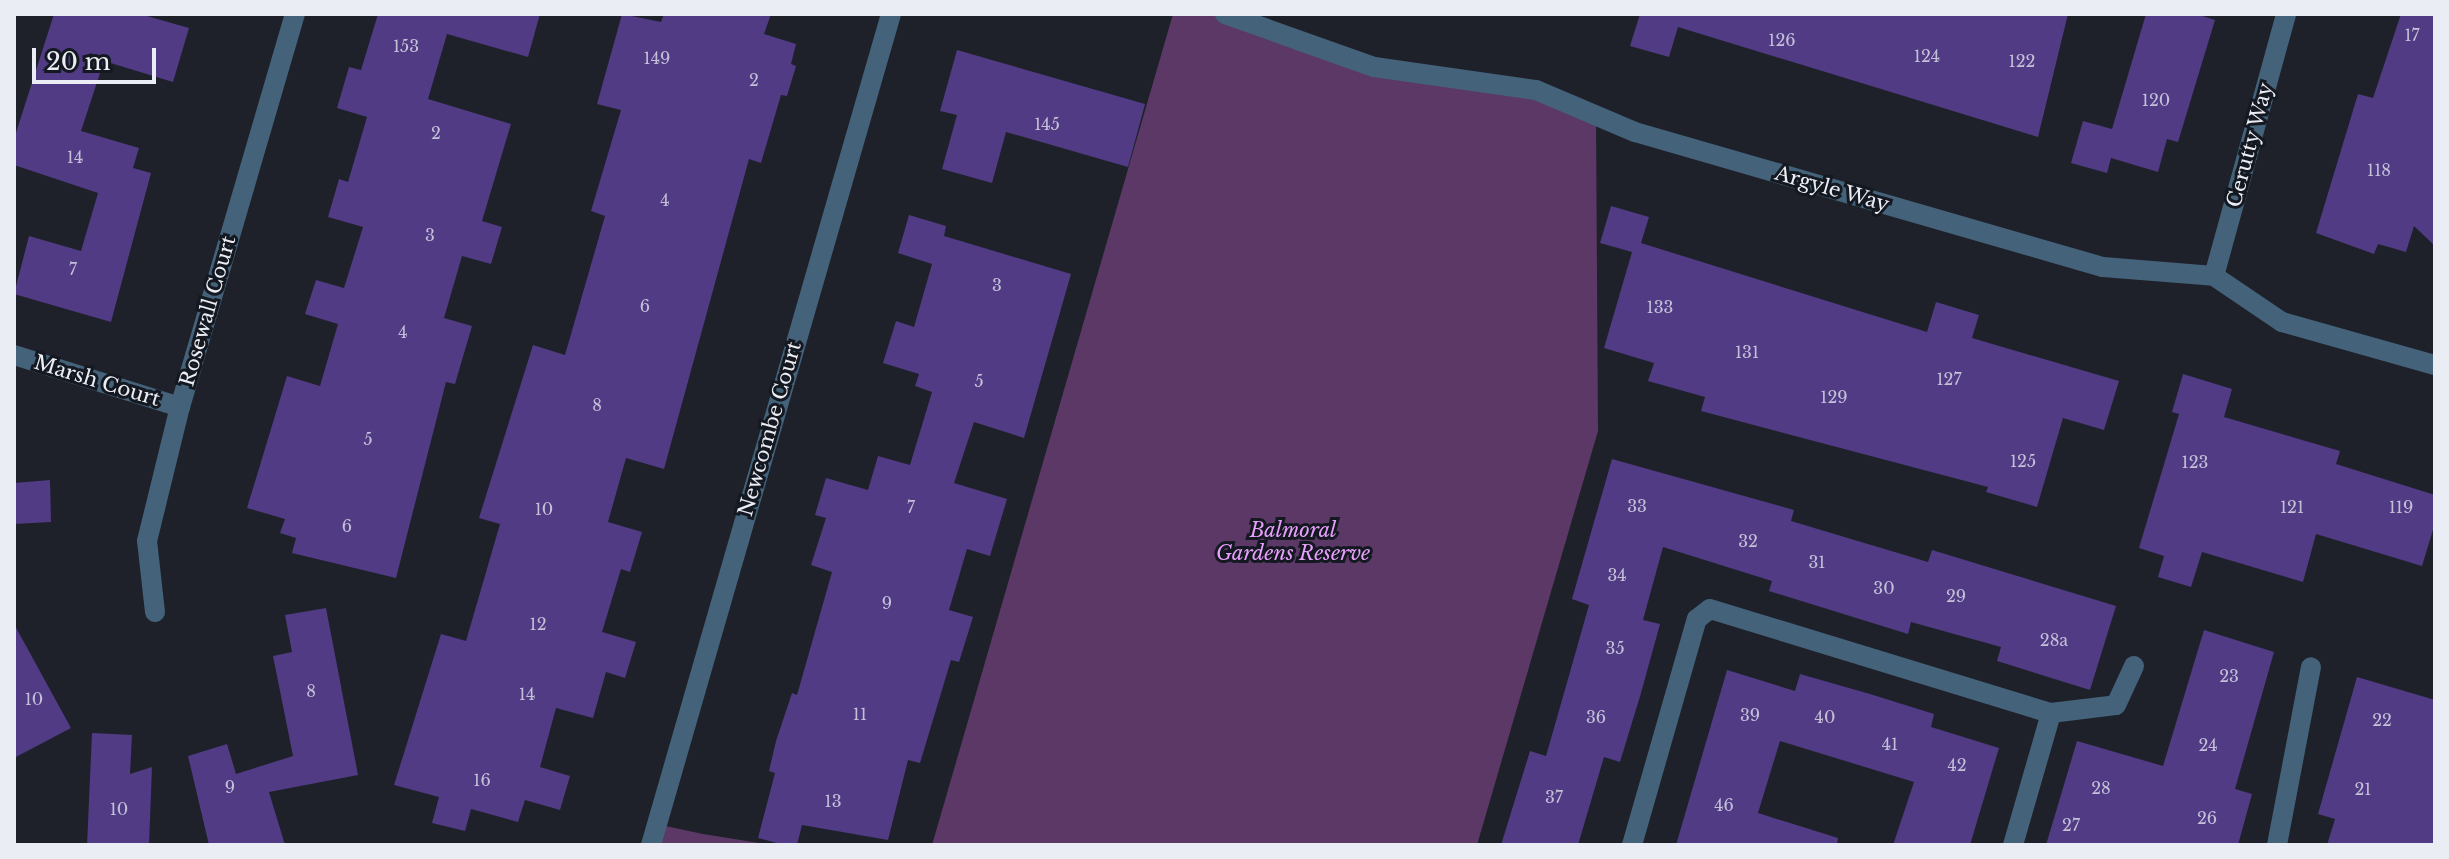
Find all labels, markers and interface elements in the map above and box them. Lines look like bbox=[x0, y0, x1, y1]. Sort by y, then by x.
house number: 17 bbox=[2404, 25, 2420, 45]
house number: 126 bbox=[1768, 30, 1796, 50]
scale bar bbox=[36, 32, 160, 82]
house number: 153 bbox=[393, 36, 419, 56]
house number: 124 bbox=[1914, 46, 1940, 66]
text: 20 m bbox=[46, 47, 111, 76]
house number: 149 bbox=[644, 48, 670, 68]
house number: 122 bbox=[2009, 51, 2035, 71]
house number: 2 bbox=[749, 70, 759, 90]
street label: Cerutty Way bbox=[2222, 79, 2278, 211]
house number: 120 bbox=[2142, 90, 2170, 110]
house number: 145 bbox=[1034, 114, 1060, 134]
house number: 2 bbox=[431, 123, 441, 143]
house number: 14 bbox=[67, 147, 83, 167]
house number: 118 bbox=[2367, 160, 2391, 180]
street label: Argyle Way bbox=[1772, 161, 1892, 217]
house number: 4 bbox=[660, 190, 670, 210]
house number: 3 bbox=[425, 225, 435, 245]
street label: Rosewall Court bbox=[175, 233, 241, 389]
house number: 7 bbox=[69, 259, 77, 279]
house number: 3 bbox=[992, 275, 1002, 295]
house number: 6 bbox=[640, 296, 650, 316]
house number: 133 bbox=[1647, 297, 1673, 317]
house number: 4 bbox=[398, 322, 408, 342]
street label: Newcombe Court bbox=[734, 339, 806, 519]
house number: 131 bbox=[1735, 342, 1759, 362]
street label: Marsh Court bbox=[31, 350, 163, 412]
house number: 127 bbox=[1936, 369, 1962, 389]
house number: 5 bbox=[974, 371, 984, 391]
house number: 129 bbox=[1820, 387, 1848, 407]
house number: 8 bbox=[592, 395, 602, 415]
house number: 5 bbox=[363, 429, 373, 449]
house number: 125 bbox=[2010, 451, 2036, 471]
house number: 123 bbox=[2182, 452, 2208, 472]
house number: 33 bbox=[1627, 496, 1647, 516]
house number: 7 bbox=[907, 497, 915, 517]
house number: 121 bbox=[2280, 497, 2304, 517]
house number: 119 bbox=[2389, 497, 2413, 517]
house number: 10 bbox=[535, 499, 553, 519]
house number: 6 bbox=[342, 516, 352, 536]
park label: Balmoral Gardens Reserve bbox=[1216, 518, 1370, 565]
house number: 32 bbox=[1738, 531, 1758, 551]
house number: 31 bbox=[1809, 552, 1825, 572]
house number: 34 bbox=[1607, 565, 1627, 585]
house number: 30 bbox=[1873, 578, 1895, 598]
house number: 29 bbox=[1946, 586, 1966, 606]
house number: 9 bbox=[882, 593, 892, 613]
house number: 12 bbox=[530, 614, 546, 634]
house number: 28a bbox=[2040, 630, 2068, 650]
house number: 35 bbox=[1606, 638, 1624, 658]
house number: 23 bbox=[2219, 666, 2239, 686]
house number: 8 bbox=[306, 681, 316, 701]
house number: 14 bbox=[519, 684, 535, 704]
house number: 10 bbox=[25, 689, 43, 709]
house number: 11 bbox=[853, 704, 867, 724]
house number: 39 bbox=[1740, 705, 1760, 725]
house number: 36 bbox=[1586, 707, 1606, 727]
house number: 40 bbox=[1815, 707, 1835, 727]
house number: 22 bbox=[2372, 710, 2392, 730]
house number: 41 bbox=[1882, 734, 1898, 754]
house number: 24 bbox=[2198, 735, 2218, 755]
house number: 42 bbox=[1947, 755, 1967, 775]
house number: 16 bbox=[473, 770, 491, 790]
house number: 9 bbox=[225, 777, 235, 797]
house number: 28 bbox=[2091, 778, 2111, 798]
house number: 21 bbox=[2355, 779, 2371, 799]
house number: 37 bbox=[1545, 787, 1563, 807]
house number: 13 bbox=[825, 791, 841, 811]
house number: 46 bbox=[1714, 795, 1734, 815]
house number: 10 bbox=[110, 799, 128, 819]
house number: 26 bbox=[2197, 808, 2217, 828]
house number: 27 bbox=[2062, 815, 2080, 835]

